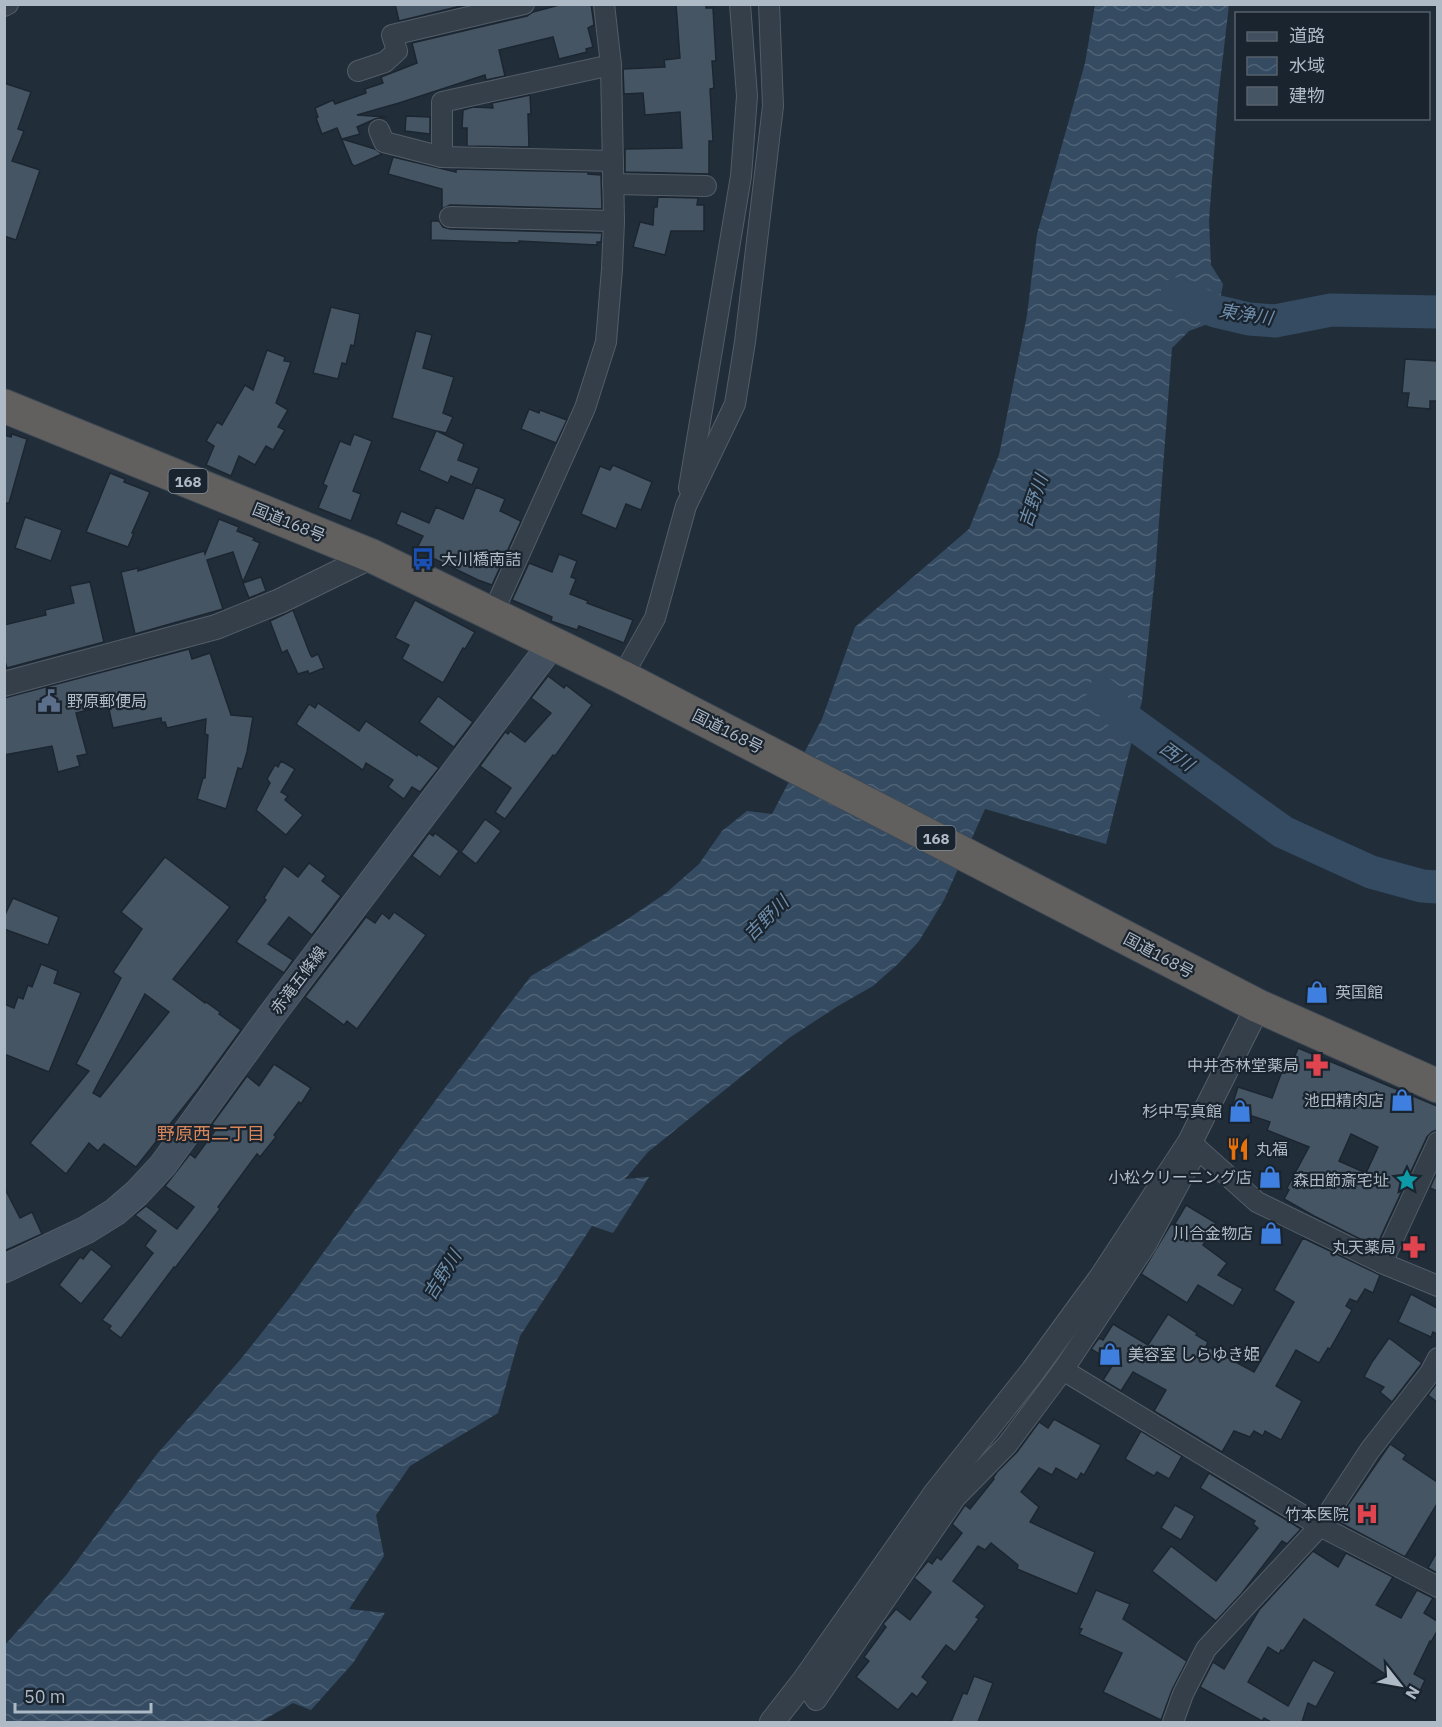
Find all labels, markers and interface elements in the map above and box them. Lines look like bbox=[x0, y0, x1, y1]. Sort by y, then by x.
legend bbox=[1235, 12, 1430, 120]
text: 道路 bbox=[1289, 24, 1325, 47]
text: 水域 bbox=[1289, 54, 1325, 77]
text: 建物 bbox=[1289, 84, 1325, 107]
water label: 東浄川 bbox=[1218, 298, 1276, 330]
road number: 168 bbox=[168, 469, 207, 493]
water label: 吉野川 bbox=[1013, 470, 1053, 530]
street label: 国道168号 bbox=[250, 498, 328, 546]
bus stop icon: 大川橋南詰 bbox=[410, 546, 436, 572]
place label: 大川橋南詰 bbox=[441, 549, 521, 569]
public building icon: 野原郵便局 bbox=[36, 688, 62, 714]
place label: 野原郵便局 bbox=[67, 691, 147, 711]
street label: 国道168号 bbox=[689, 705, 767, 757]
water label: 西川 bbox=[1156, 736, 1200, 777]
road number: 168 bbox=[916, 826, 956, 850]
water label: 吉野川 bbox=[739, 889, 795, 945]
street label: 国道168号 bbox=[1120, 928, 1198, 982]
street label: 赤滝五條線 bbox=[266, 942, 330, 1018]
shop icon: 英国館 bbox=[1304, 979, 1330, 1005]
place label: 英国館 bbox=[1335, 982, 1383, 1002]
pharmacy icon: 中井杏林堂薬局 bbox=[1304, 1052, 1330, 1078]
place label: 中井杏林堂薬局 bbox=[1187, 1055, 1299, 1075]
shop icon: 池田精肉店 bbox=[1389, 1087, 1415, 1113]
place label: 池田精肉店 bbox=[1304, 1090, 1384, 1110]
shop icon: 杉中写真館 bbox=[1227, 1098, 1253, 1124]
place label: 杉中写真館 bbox=[1142, 1101, 1222, 1121]
district label: 野原西二丁目 bbox=[157, 1122, 265, 1145]
restaurant icon: 丸福 bbox=[1225, 1136, 1251, 1162]
place label: 丸福 bbox=[1256, 1139, 1288, 1159]
shop icon: 小松クリーニング店 bbox=[1257, 1164, 1283, 1190]
place label: 小松クリーニング店 bbox=[1108, 1167, 1252, 1187]
place icon: 森田節斎宅址 bbox=[1394, 1167, 1420, 1193]
place label: 森田節斎宅址 bbox=[1293, 1170, 1389, 1190]
shop icon: 川合金物店 bbox=[1258, 1220, 1284, 1246]
place label: 川合金物店 bbox=[1173, 1223, 1253, 1243]
pharmacy icon: 丸天薬局 bbox=[1401, 1234, 1427, 1260]
place label: 丸天薬局 bbox=[1332, 1237, 1396, 1257]
water label: 吉野川 bbox=[418, 1244, 467, 1304]
shop icon: 美容室 しらゆき姫 bbox=[1097, 1341, 1123, 1367]
place label: 美容室 しらゆき姫 bbox=[1128, 1344, 1260, 1364]
hospital icon: 竹本医院 bbox=[1354, 1501, 1380, 1527]
place label: 竹本医院 bbox=[1285, 1504, 1349, 1524]
north arrow bbox=[1370, 1655, 1430, 1715]
scale bar bbox=[15, 1676, 152, 1714]
text: N bbox=[1401, 1683, 1424, 1703]
text: 50 m bbox=[24, 1685, 66, 1708]

